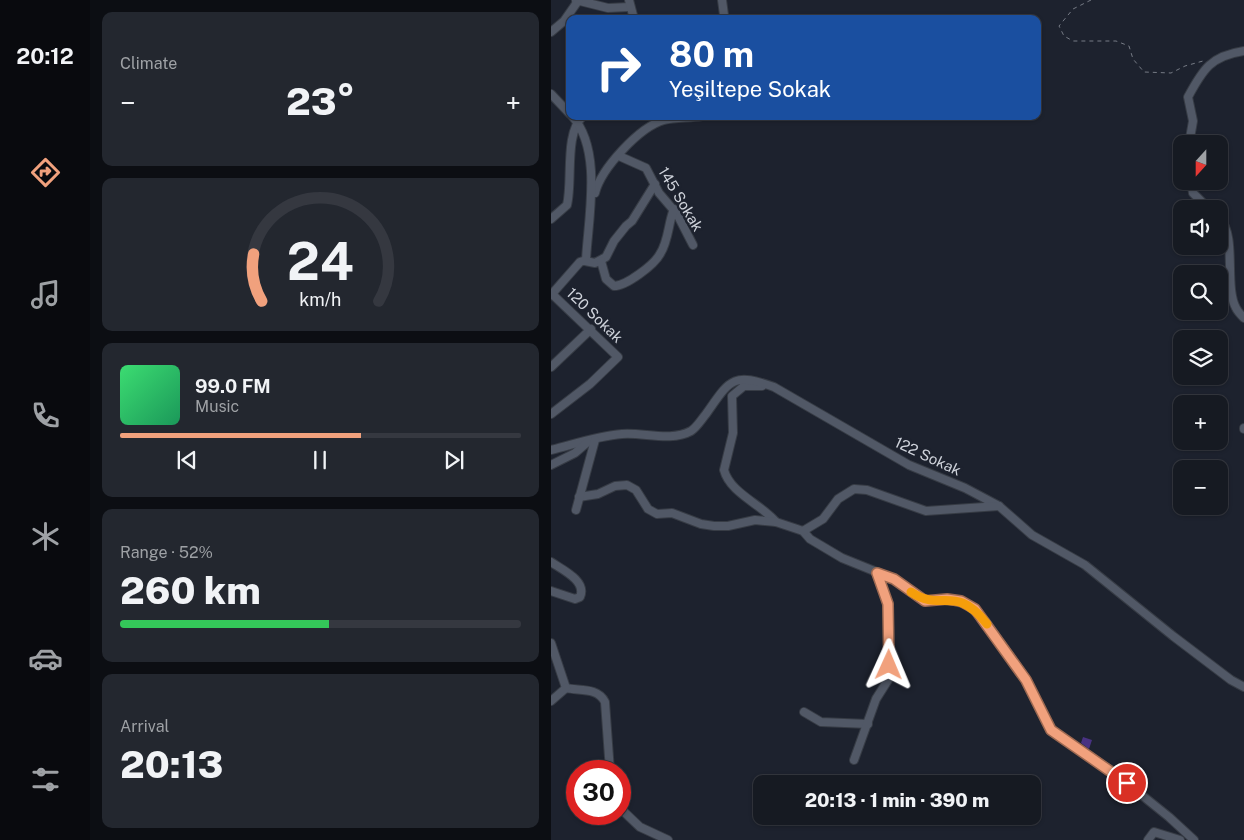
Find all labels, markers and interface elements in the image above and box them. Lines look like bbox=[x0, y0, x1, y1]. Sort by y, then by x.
text: 80 m bbox=[669, 34, 754, 75]
icon: right bbox=[586, 35, 651, 100]
text: 20:12 bbox=[16, 43, 74, 69]
text: Climate bbox=[120, 54, 177, 73]
text: Yeşiltepe Sokak bbox=[669, 76, 831, 102]
text: 23° bbox=[286, 79, 355, 124]
text: − bbox=[120, 86, 136, 119]
text: + bbox=[505, 86, 521, 119]
north arrow bbox=[1173, 135, 1229, 190]
map controls bbox=[1173, 135, 1228, 515]
icon: directions bbox=[28, 155, 63, 190]
street label: 145 Sokak bbox=[655, 164, 707, 234]
button: sound bbox=[1173, 200, 1228, 255]
text: 24 bbox=[287, 231, 354, 292]
button: search bbox=[1173, 265, 1228, 320]
icon: music bbox=[28, 277, 63, 312]
street label: 120 Sokak bbox=[563, 284, 627, 346]
text: km/h bbox=[299, 289, 342, 310]
button: layers bbox=[1173, 330, 1228, 385]
text: 99.0 FM bbox=[195, 375, 271, 397]
button: + bbox=[1173, 395, 1228, 450]
text: Music bbox=[195, 397, 239, 416]
icon: phone bbox=[28, 398, 63, 433]
street label: 122 Sokak bbox=[892, 433, 964, 479]
icon: previous bbox=[173, 446, 201, 474]
icon: pause bbox=[306, 446, 334, 474]
icon: next bbox=[440, 446, 468, 474]
button: − bbox=[1173, 460, 1228, 515]
icon: climate bbox=[28, 519, 63, 554]
text: Range · 52% bbox=[120, 543, 213, 562]
text: 260 km bbox=[120, 568, 261, 613]
position arrow bbox=[862, 638, 914, 690]
icon: car bbox=[28, 641, 63, 676]
text: Arrival bbox=[120, 717, 169, 736]
text: 20:13 bbox=[120, 742, 223, 787]
speed limit sign: 30 bbox=[566, 760, 631, 825]
icon: filters bbox=[28, 762, 63, 797]
pin bbox=[1106, 762, 1148, 804]
icon: arrive bbox=[1113, 769, 1141, 797]
text: 20:13 · 1 min · 390 m bbox=[805, 789, 989, 811]

